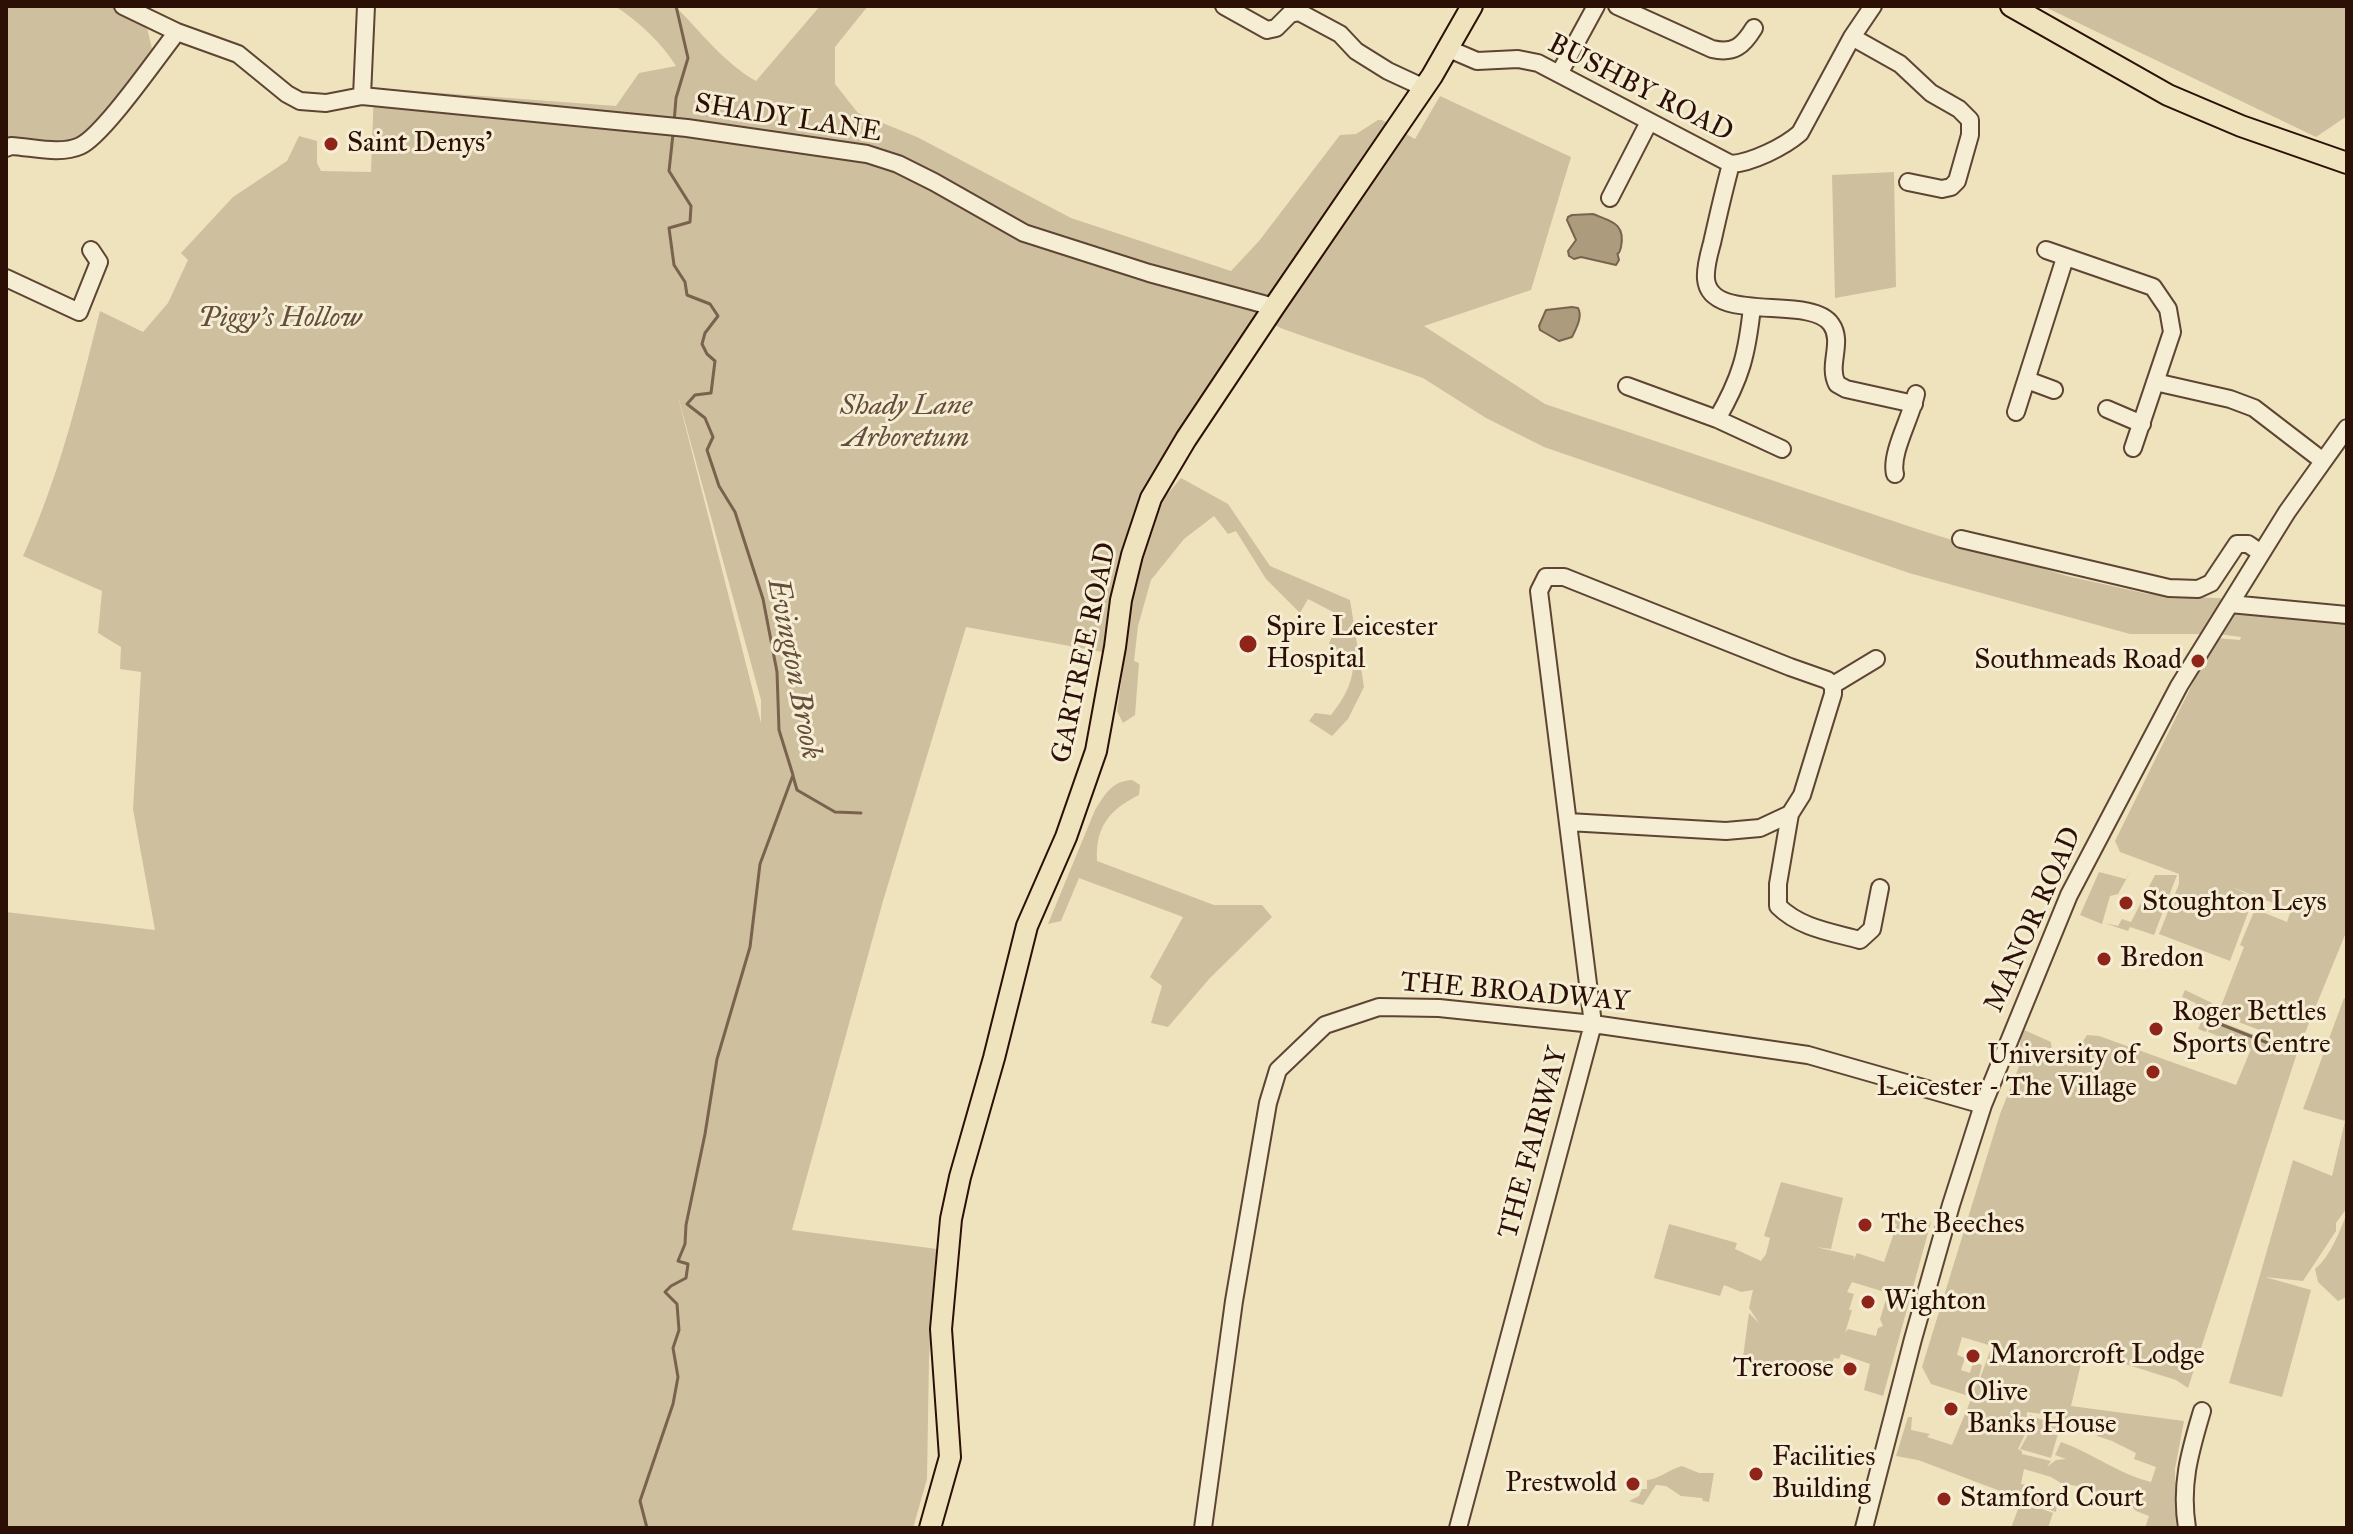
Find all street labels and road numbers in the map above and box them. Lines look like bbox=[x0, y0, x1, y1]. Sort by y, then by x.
street label: BUSHBY ROAD bbox=[1542, 28, 1738, 150]
street label: SHADY LANE bbox=[692, 88, 884, 150]
street label: GARTREE ROAD bbox=[1045, 540, 1125, 766]
street label: MANOR ROAD bbox=[1978, 822, 2090, 1018]
street label: THE BROADWAY bbox=[1399, 966, 1631, 1020]
street label: THE FAIRWAY bbox=[1492, 1043, 1576, 1243]

